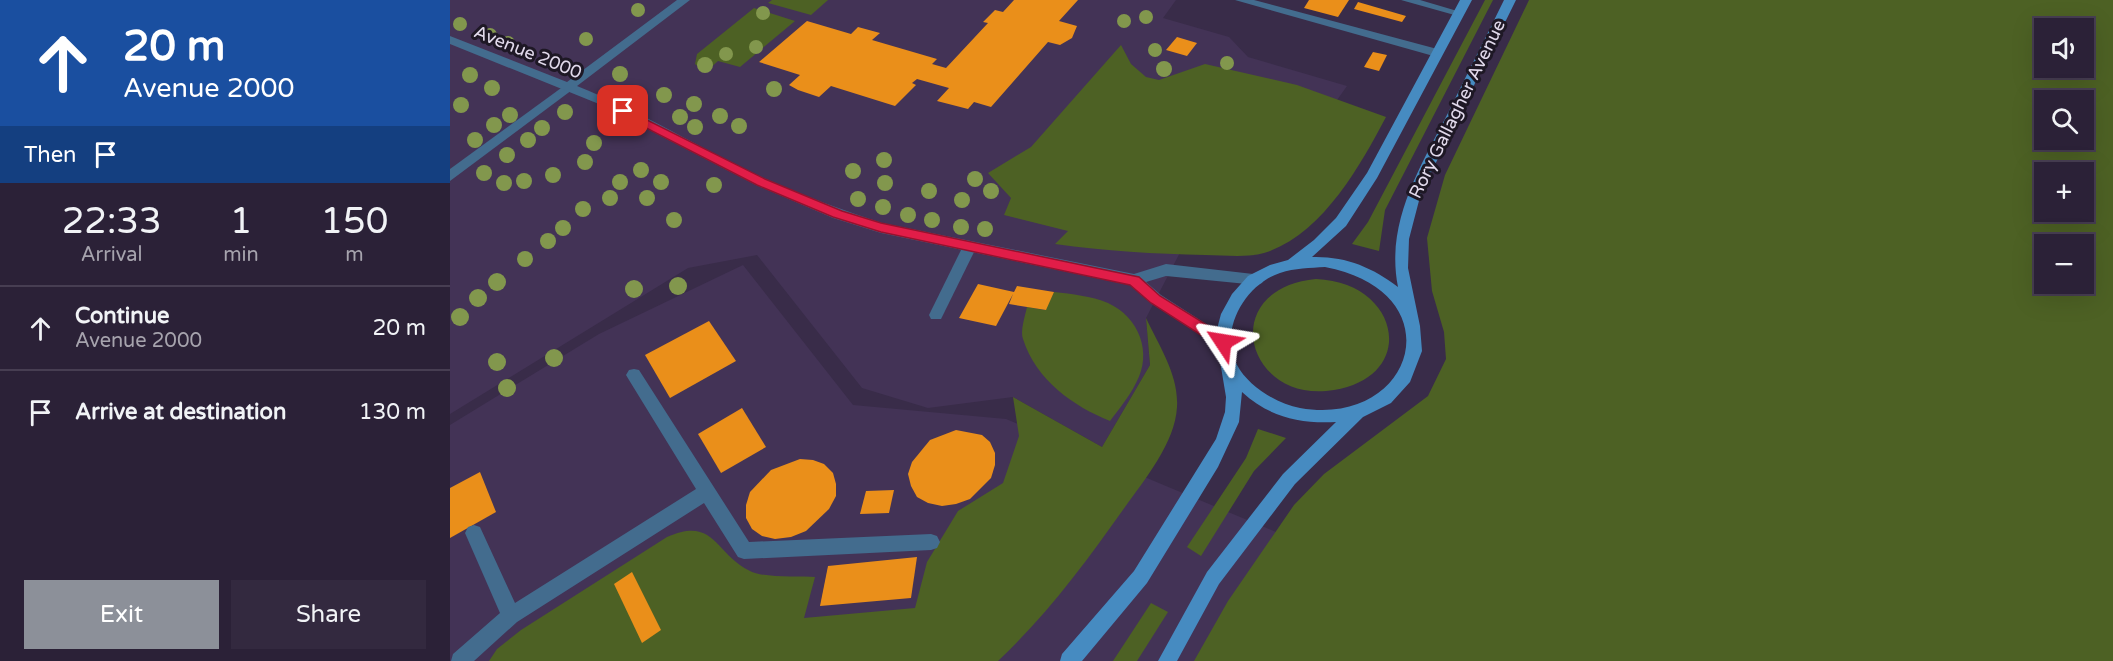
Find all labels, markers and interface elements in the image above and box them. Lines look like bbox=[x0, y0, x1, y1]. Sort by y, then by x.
street label: Rory Gallagher Avenue bbox=[1404, 16, 1510, 202]
map controls bbox=[2034, 18, 2094, 294]
button: sound bbox=[2034, 18, 2094, 78]
street label: Avenue 2000 bbox=[471, 20, 585, 84]
text: 20 m bbox=[123, 21, 225, 72]
icon: ahead bbox=[24, 24, 102, 102]
text: Avenue 2000 bbox=[123, 72, 294, 105]
pin bbox=[597, 85, 648, 136]
button: search bbox=[2034, 90, 2094, 150]
icon: arrive bbox=[606, 94, 639, 127]
icon: arrive bbox=[89, 138, 122, 171]
text: Then bbox=[24, 142, 77, 168]
button: + bbox=[2034, 162, 2094, 222]
text: 22:33 bbox=[62, 200, 162, 243]
text: 1 bbox=[230, 200, 252, 243]
text: 150 bbox=[320, 200, 388, 243]
button: − bbox=[2034, 234, 2094, 294]
text: Arrival bbox=[81, 243, 143, 267]
text: min bbox=[223, 243, 259, 267]
text: m bbox=[345, 243, 364, 267]
text: Continue bbox=[75, 303, 170, 329]
position arrow bbox=[1191, 310, 1255, 374]
icon: ahead bbox=[24, 312, 57, 345]
text: 20 m bbox=[372, 315, 426, 341]
text: Avenue 2000 bbox=[75, 329, 202, 353]
icon: arrive bbox=[24, 396, 57, 429]
text: Arrive at destination bbox=[75, 399, 286, 425]
text: 130 m bbox=[359, 399, 426, 425]
button: Exit bbox=[24, 580, 219, 649]
button: Share bbox=[231, 580, 426, 649]

